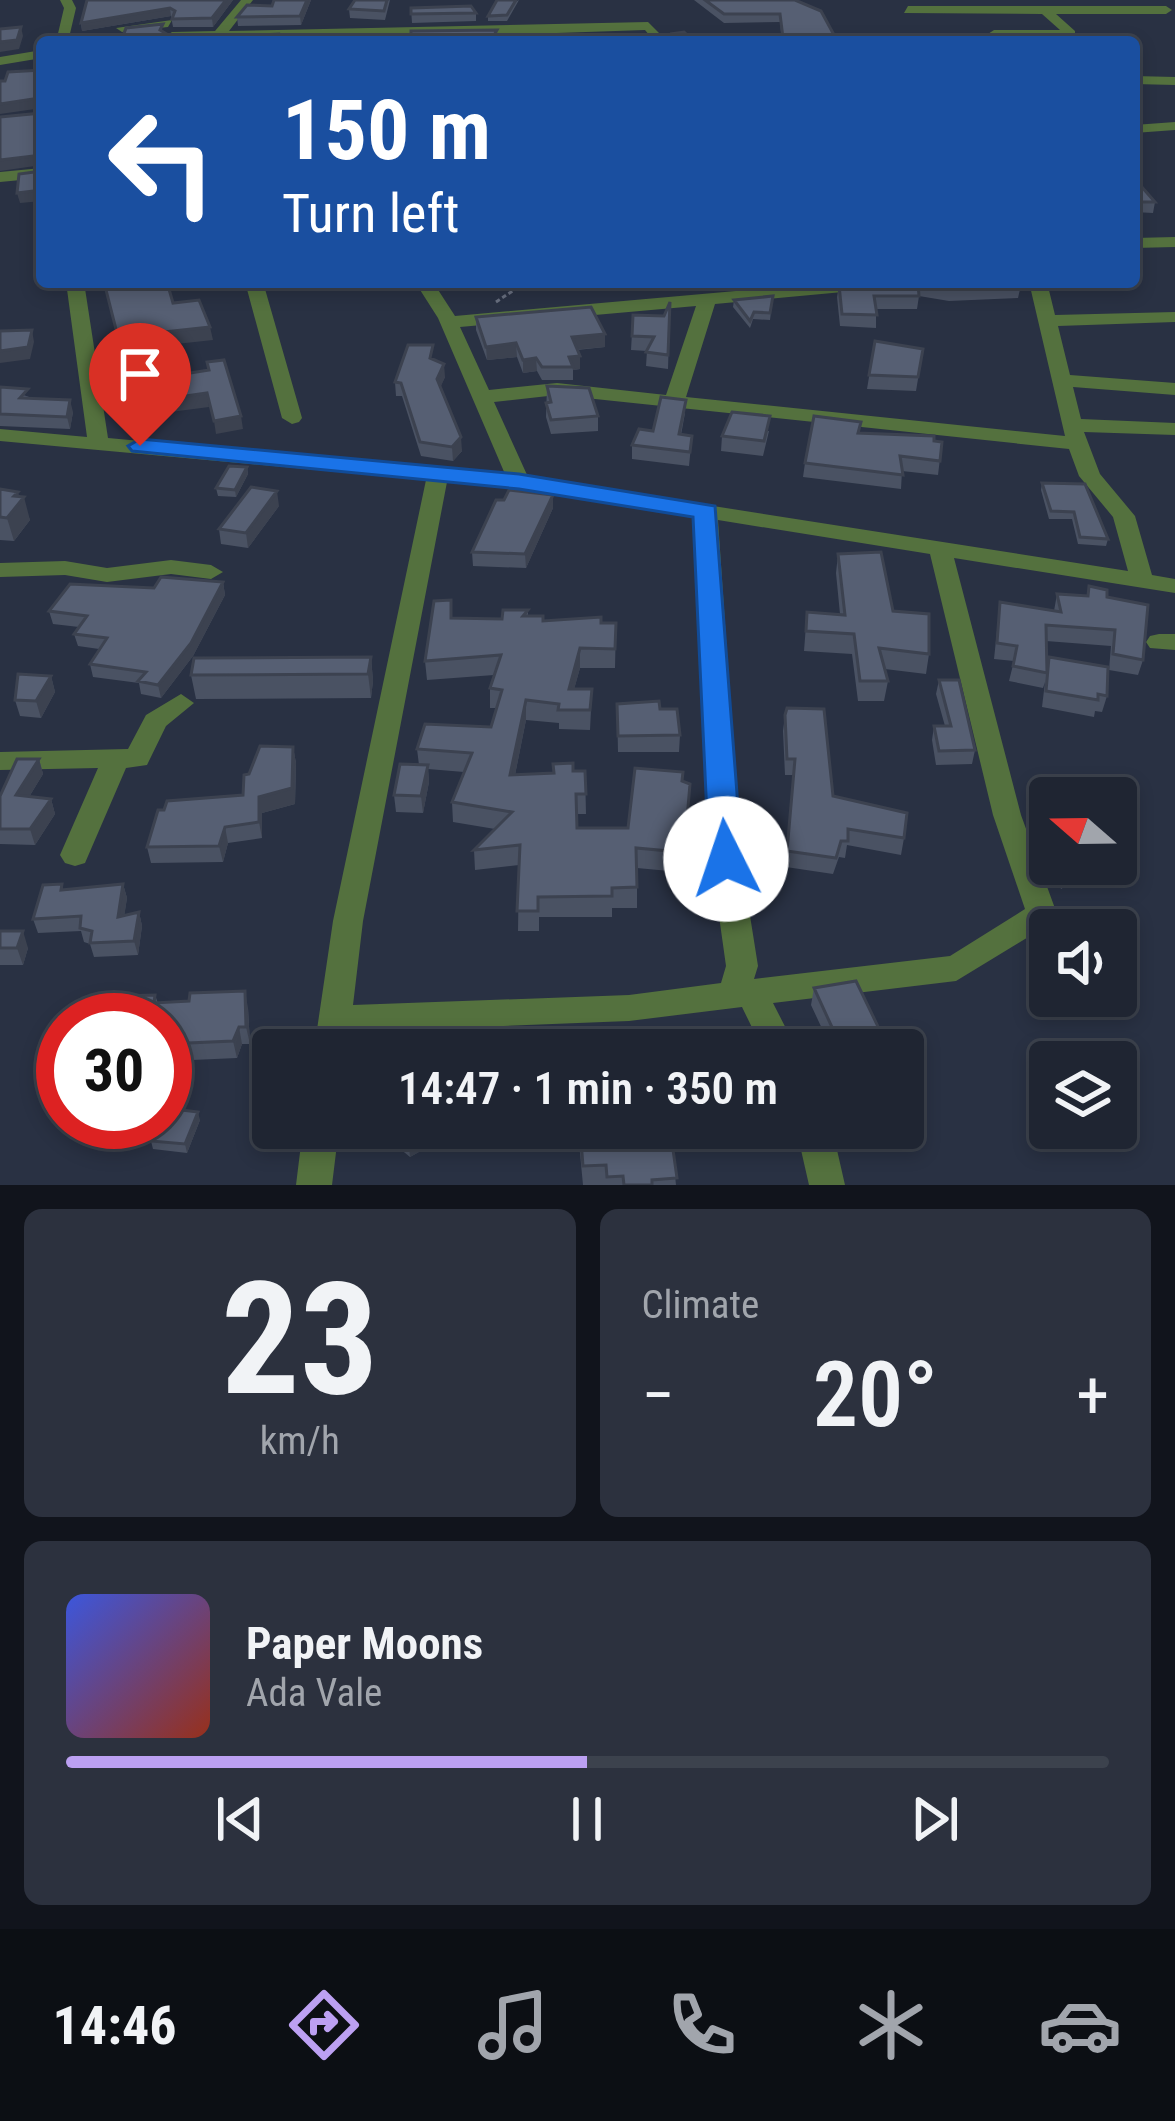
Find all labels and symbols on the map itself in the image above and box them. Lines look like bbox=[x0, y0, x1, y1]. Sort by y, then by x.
pin bbox=[89, 323, 191, 446]
north arrow bbox=[1029, 777, 1137, 885]
position arrow bbox=[663, 796, 789, 922]
speed limit sign: 30 bbox=[36, 993, 192, 1149]

